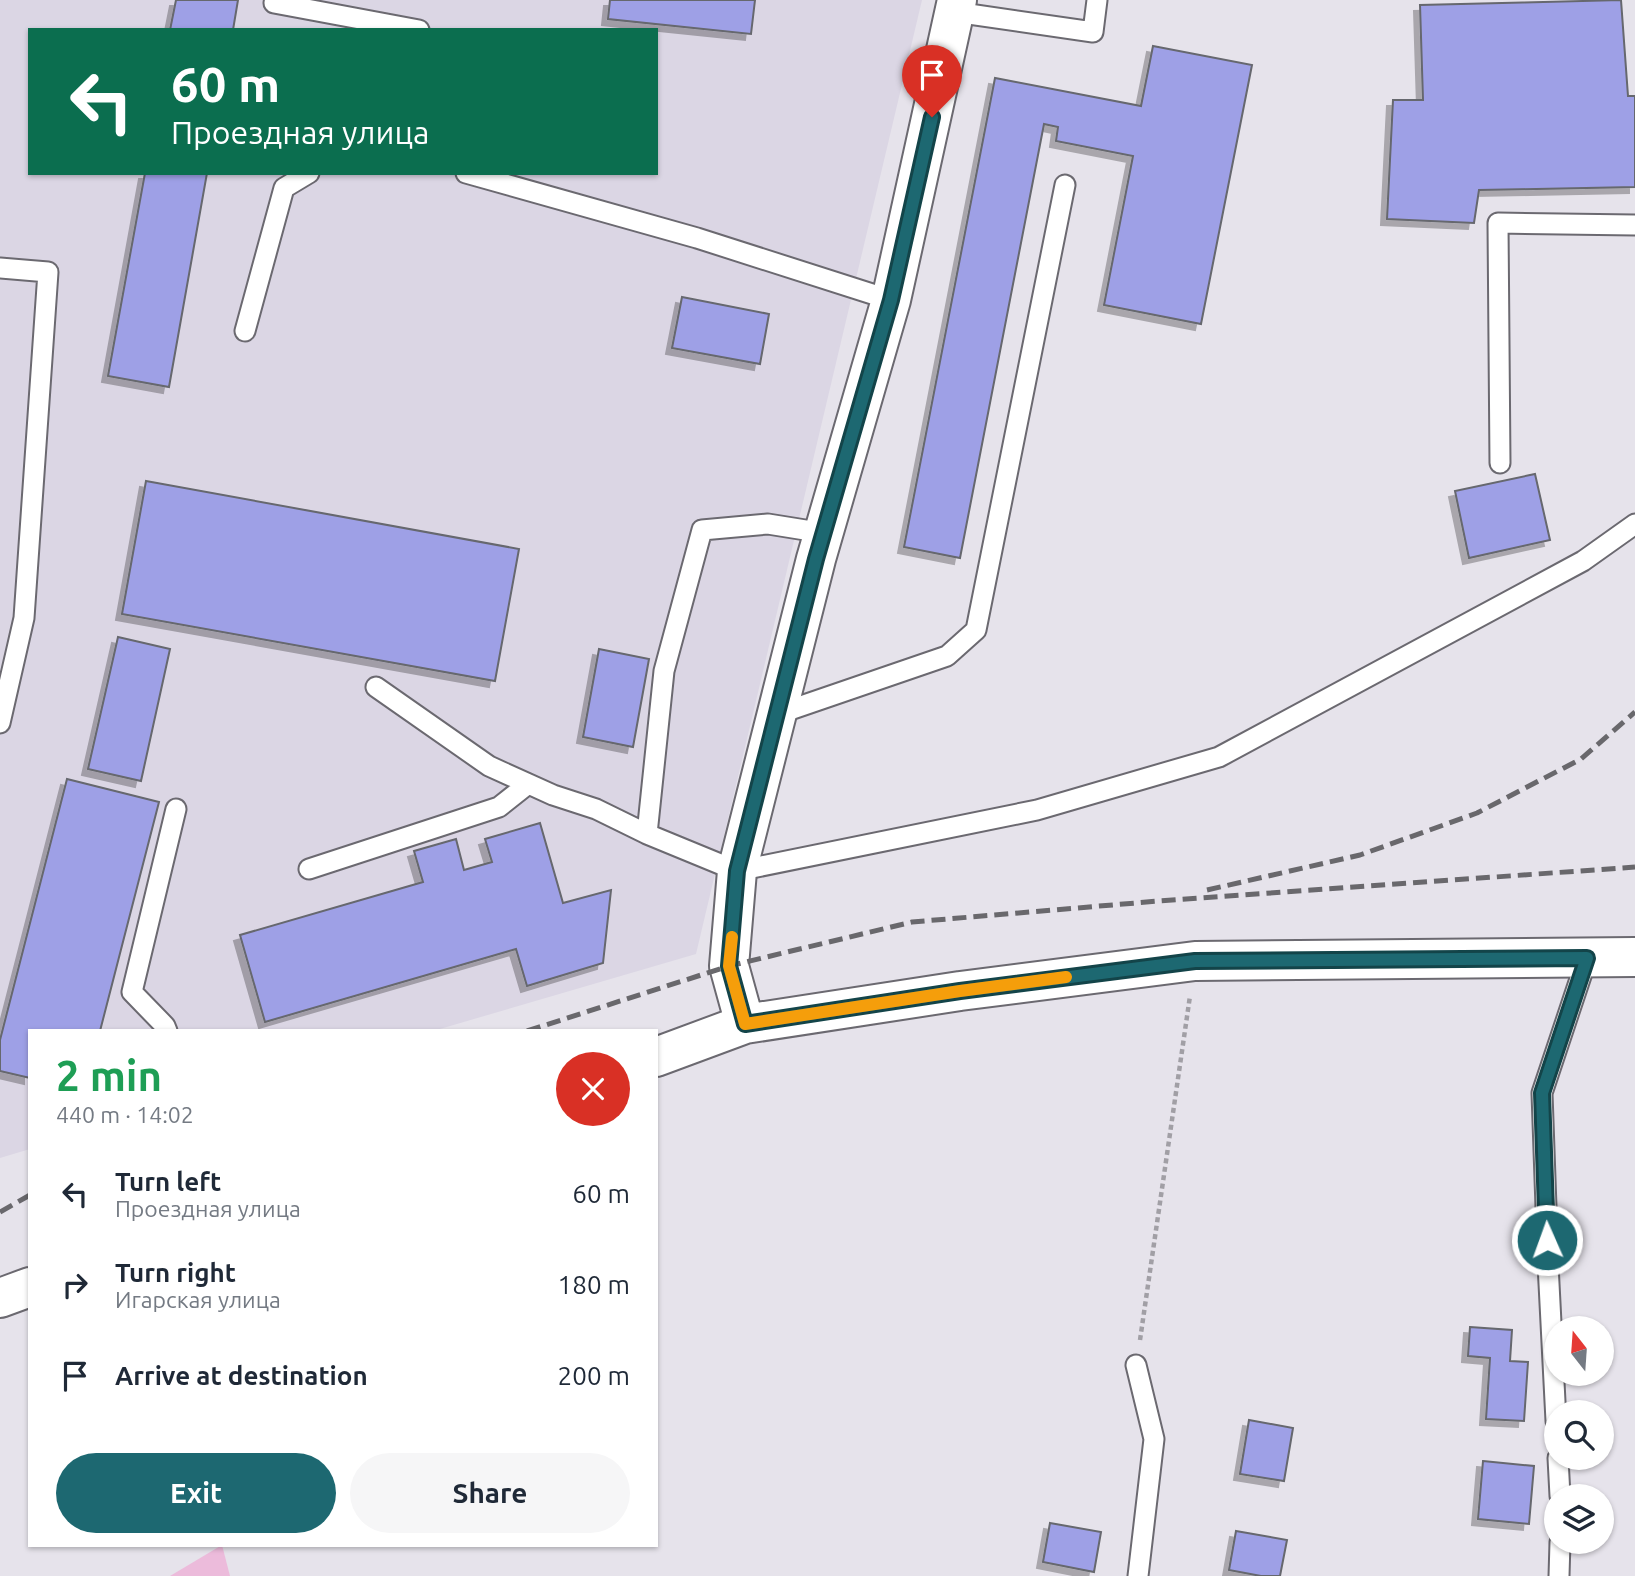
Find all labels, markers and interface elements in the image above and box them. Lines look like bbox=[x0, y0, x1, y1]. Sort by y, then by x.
pin bbox=[902, 45, 962, 117]
icon: left bbox=[56, 56, 147, 147]
text: 60 m bbox=[171, 56, 280, 111]
icon: arrive bbox=[913, 56, 951, 94]
text: Проездная улица bbox=[171, 114, 430, 150]
text: 2 min bbox=[56, 1052, 162, 1099]
button: close bbox=[556, 1052, 630, 1126]
text: 440 m · 14:02 bbox=[56, 1102, 194, 1127]
text: Turn left bbox=[115, 1167, 221, 1196]
icon: left bbox=[56, 1175, 94, 1213]
text: 60 m bbox=[572, 1179, 630, 1208]
text: Проездная улица bbox=[115, 1196, 301, 1221]
position arrow bbox=[1510, 1203, 1584, 1277]
text: Turn right bbox=[115, 1258, 236, 1287]
icon: right bbox=[56, 1266, 94, 1304]
text: 180 m bbox=[558, 1270, 630, 1299]
text: Игарская улица bbox=[115, 1287, 281, 1312]
north arrow bbox=[1544, 1316, 1614, 1386]
map controls bbox=[1544, 1316, 1614, 1554]
icon: arrive bbox=[56, 1357, 94, 1395]
text: Arrive at destination bbox=[115, 1361, 368, 1390]
text: 200 m bbox=[558, 1361, 630, 1390]
button: search bbox=[1544, 1400, 1614, 1470]
button: Exit bbox=[56, 1453, 336, 1533]
button: Share bbox=[350, 1453, 630, 1533]
button: layers bbox=[1544, 1484, 1614, 1554]

